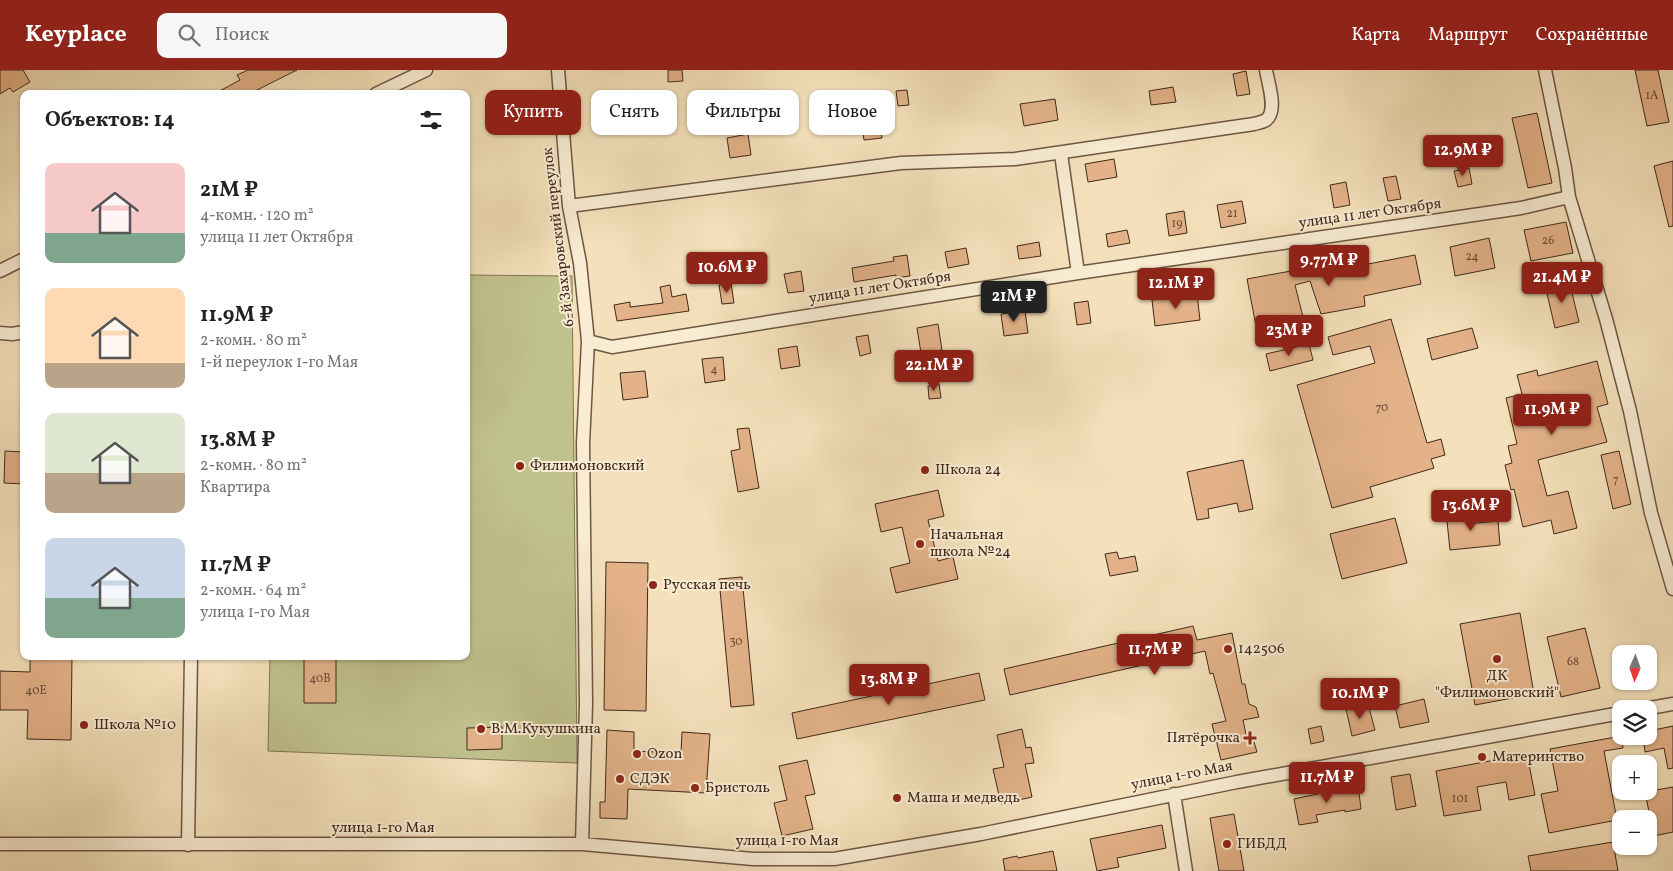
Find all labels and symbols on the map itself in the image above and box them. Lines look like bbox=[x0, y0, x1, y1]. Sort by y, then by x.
house number: 1А bbox=[1645, 88, 1659, 104]
pin: 12.9M ₽ bbox=[1417, 134, 1509, 177]
street label: 6-й Захаровский переулок bbox=[538, 146, 580, 328]
street label: улица 11 лет Октября bbox=[1297, 194, 1443, 234]
house number: 21 bbox=[1226, 206, 1238, 222]
house number: 19 bbox=[1172, 216, 1182, 232]
house number: 26 bbox=[1542, 233, 1554, 249]
pin: 9.77M ₽ bbox=[1283, 244, 1375, 287]
house number: 24 bbox=[1465, 249, 1479, 265]
pin: 10.6M ₽ bbox=[681, 252, 773, 294]
pin: 21.4M ₽ bbox=[1516, 262, 1608, 304]
street label: улица 11 лет Октября bbox=[807, 266, 953, 310]
pin: 12.1M ₽ bbox=[1130, 268, 1222, 310]
pin: 21M ₽ bbox=[979, 280, 1049, 323]
pin: 23M ₽ bbox=[1254, 314, 1324, 357]
pin: 22.1M ₽ bbox=[888, 350, 980, 392]
house number: 4 bbox=[710, 362, 718, 378]
pin: 11.9M ₽ bbox=[1506, 394, 1598, 436]
house number: 70 bbox=[1376, 400, 1388, 416]
place label: Филимоновский bbox=[530, 456, 644, 477]
marker: Филимоновский bbox=[514, 460, 526, 472]
place label: Школа 24 bbox=[935, 460, 1001, 481]
marker: Школа 24 bbox=[919, 464, 931, 476]
house number: 7 bbox=[1613, 472, 1619, 488]
pin: 13.6M ₽ bbox=[1425, 490, 1517, 532]
place label: Начальная школа №24 bbox=[930, 525, 1011, 563]
marker: Начальная школа №24 bbox=[914, 538, 926, 550]
place label: Русская печь bbox=[663, 575, 751, 596]
marker: Русская печь bbox=[647, 579, 659, 591]
house number: 30 bbox=[729, 634, 743, 650]
pin: 11.7M ₽ bbox=[1109, 634, 1201, 676]
place label: 142506 bbox=[1238, 639, 1285, 660]
marker: 142506 bbox=[1222, 643, 1234, 655]
north arrow bbox=[1612, 645, 1658, 690]
marker: ДК "Филимоновский" bbox=[1491, 653, 1503, 665]
house number: 68 bbox=[1567, 654, 1579, 670]
pin: 13.8M ₽ bbox=[843, 664, 935, 706]
place label: ДК "Филимоновский" bbox=[1435, 666, 1559, 704]
house number: 40В bbox=[309, 671, 331, 687]
pin: 10.1M ₽ bbox=[1314, 678, 1406, 720]
house number: 40Е bbox=[25, 683, 47, 699]
place label: Школа №10 bbox=[94, 715, 176, 736]
marker: Школа №10 bbox=[78, 719, 90, 731]
place label: В.М.Кукушкина bbox=[491, 719, 601, 740]
marker: В.М.Кукушкина bbox=[475, 723, 487, 735]
place label: Пятёрочка bbox=[1166, 728, 1240, 749]
marker: Пятёрочка bbox=[1244, 732, 1256, 744]
place label: Ozon bbox=[647, 744, 682, 765]
place label: Материнство bbox=[1492, 747, 1584, 768]
marker: Ozon bbox=[631, 748, 643, 760]
marker: Материнство bbox=[1476, 751, 1488, 763]
street label: улица 1-го Мая bbox=[1129, 756, 1235, 796]
pin: 11.7M ₽ bbox=[1281, 762, 1373, 804]
place label: СДЭК bbox=[630, 769, 670, 790]
marker: СДЭК bbox=[614, 773, 626, 785]
place label: Бристоль bbox=[705, 778, 770, 799]
marker: Бристоль bbox=[689, 782, 701, 794]
place label: Маша и медведь bbox=[907, 788, 1020, 809]
house number: 101 bbox=[1452, 791, 1468, 807]
marker: Маша и медведь bbox=[891, 792, 903, 804]
street label: улица 1-го Мая bbox=[331, 818, 435, 839]
street label: улица 1-го Мая bbox=[735, 831, 839, 852]
place label: ГИБДД bbox=[1237, 834, 1287, 855]
marker: ГИБДД bbox=[1221, 838, 1233, 850]

